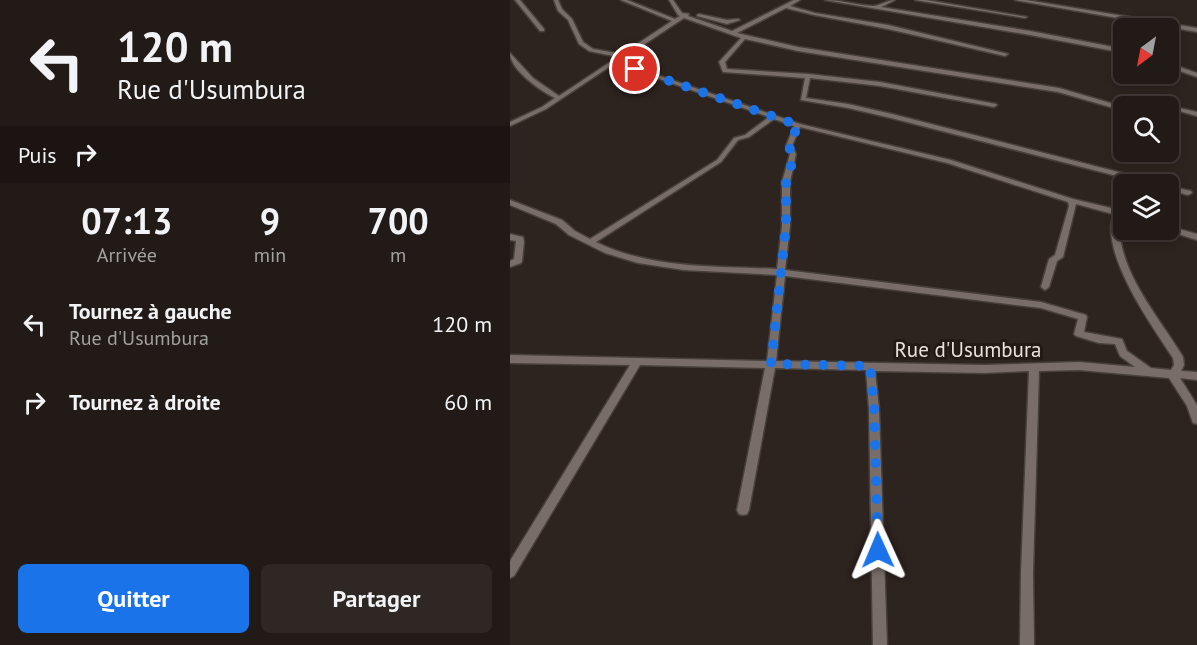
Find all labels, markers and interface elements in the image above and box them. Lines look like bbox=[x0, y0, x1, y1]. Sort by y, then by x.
north arrow bbox=[1113, 18, 1179, 84]
map controls bbox=[1113, 18, 1179, 240]
text: 120 m bbox=[117, 19, 233, 74]
icon: left bbox=[18, 24, 96, 102]
pin bbox=[609, 43, 660, 94]
icon: arrive bbox=[618, 52, 651, 85]
text: Rue d'Usumbura bbox=[117, 72, 306, 106]
button: search bbox=[1113, 96, 1179, 162]
icon: right bbox=[69, 138, 102, 171]
text: Puis bbox=[18, 141, 57, 169]
button: layers bbox=[1113, 174, 1179, 240]
text: 07:13 bbox=[81, 197, 173, 244]
text: 9 bbox=[260, 197, 280, 244]
text: 700 bbox=[368, 197, 429, 244]
text: Arrivée bbox=[97, 242, 157, 268]
text: min bbox=[254, 242, 286, 268]
text: m bbox=[390, 242, 406, 268]
text: Tournez à gauche bbox=[69, 297, 232, 325]
icon: left bbox=[18, 308, 51, 341]
text: 120 m bbox=[432, 310, 492, 338]
text: Rue d'Usumbura bbox=[69, 325, 209, 351]
street label: Rue d'Usumbura bbox=[895, 336, 1041, 363]
icon: right bbox=[18, 386, 51, 419]
text: Tournez à droite bbox=[69, 388, 221, 416]
text: 60 m bbox=[444, 388, 492, 416]
position arrow bbox=[846, 518, 910, 582]
button: Quitter bbox=[18, 564, 249, 633]
button: Partager bbox=[261, 564, 492, 633]

